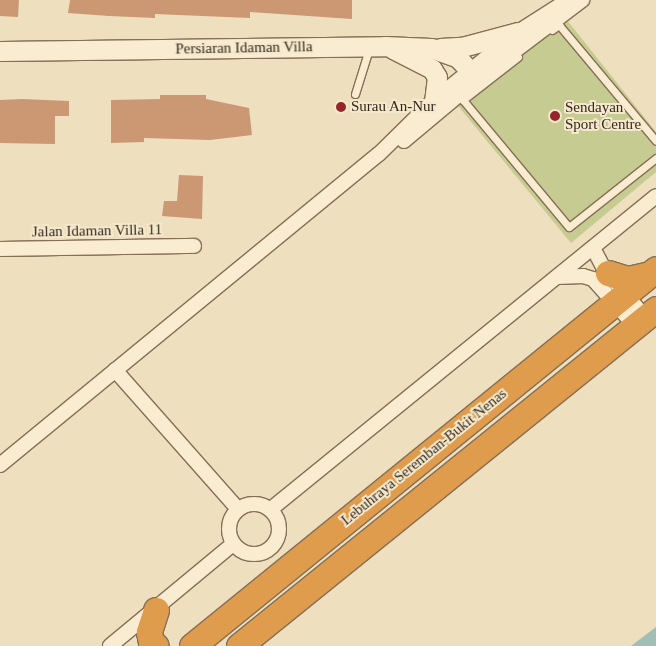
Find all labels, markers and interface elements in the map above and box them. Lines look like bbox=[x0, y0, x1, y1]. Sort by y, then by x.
street label: Persiaran Idaman Villa bbox=[175, 38, 313, 58]
place label: Surau An-Nur bbox=[351, 98, 436, 116]
place label: Sendayan Sport Centre bbox=[565, 98, 641, 133]
marker: Surau An-Nur bbox=[335, 101, 347, 113]
marker: Sendayan Sport Centre bbox=[549, 110, 561, 122]
street label: Jalan Idaman Villa 11 bbox=[32, 221, 162, 241]
street label: Lebuhraya Seremban-Bukit Nenas bbox=[338, 385, 510, 529]

